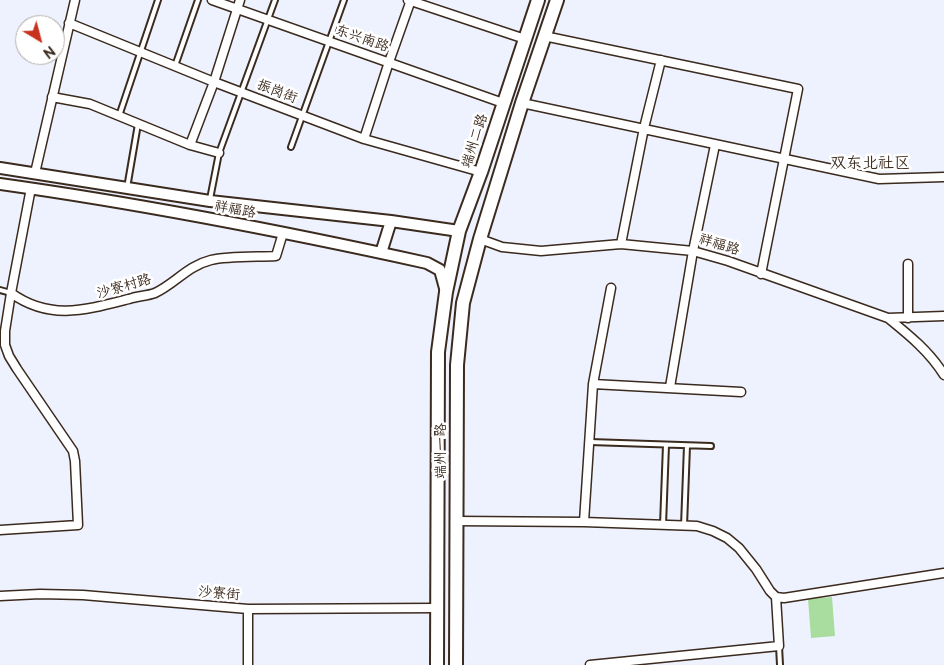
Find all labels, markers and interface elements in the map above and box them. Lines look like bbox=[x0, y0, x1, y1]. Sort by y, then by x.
north arrow bbox=[15, 15, 65, 65]
street label: 东兴南路 bbox=[333, 22, 391, 56]
text: N bbox=[39, 42, 58, 62]
street label: 振岗街 bbox=[254, 77, 300, 107]
street label: 端州二路 bbox=[458, 112, 492, 170]
district label: 双东北社区 bbox=[830, 154, 910, 174]
street label: 祥福路 bbox=[213, 198, 257, 222]
street label: 祥福路 bbox=[696, 231, 742, 259]
street label: 沙寮村路 bbox=[95, 271, 153, 303]
street label: 端州一路 bbox=[433, 423, 449, 479]
street label: 沙寮街 bbox=[197, 584, 241, 604]

